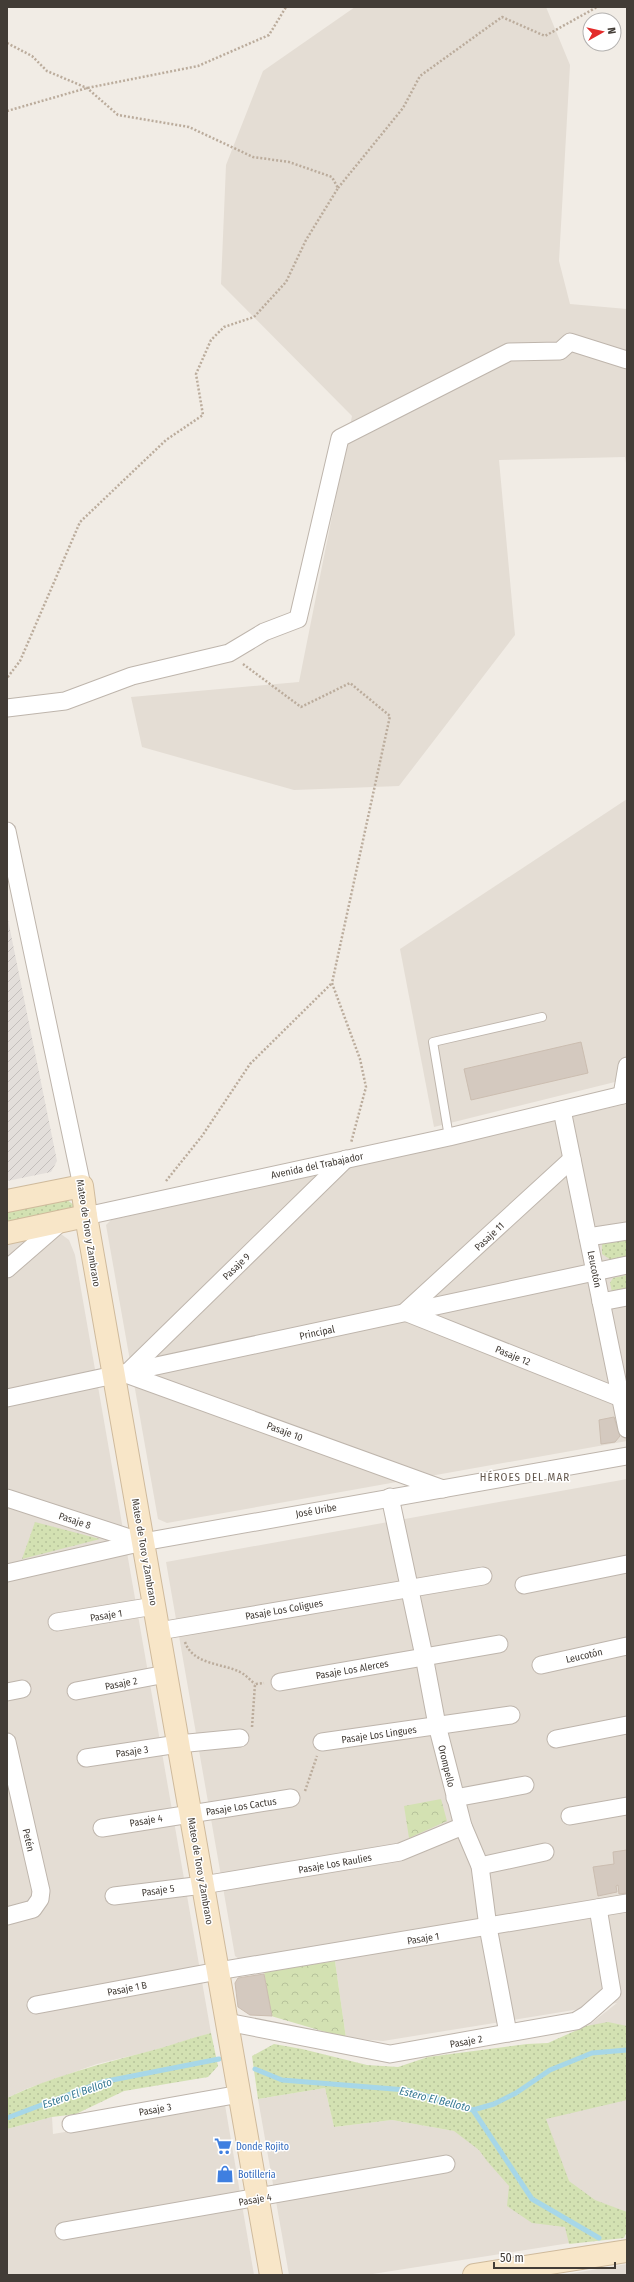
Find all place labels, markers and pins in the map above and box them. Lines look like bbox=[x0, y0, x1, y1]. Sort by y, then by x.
supermarket icon: Donde Rojito bbox=[213, 2136, 233, 2156]
place label: Donde Rojito bbox=[236, 2141, 289, 2153]
shop icon: Botilleria bbox=[215, 2164, 235, 2184]
place label: Botilleria bbox=[238, 2169, 276, 2181]

